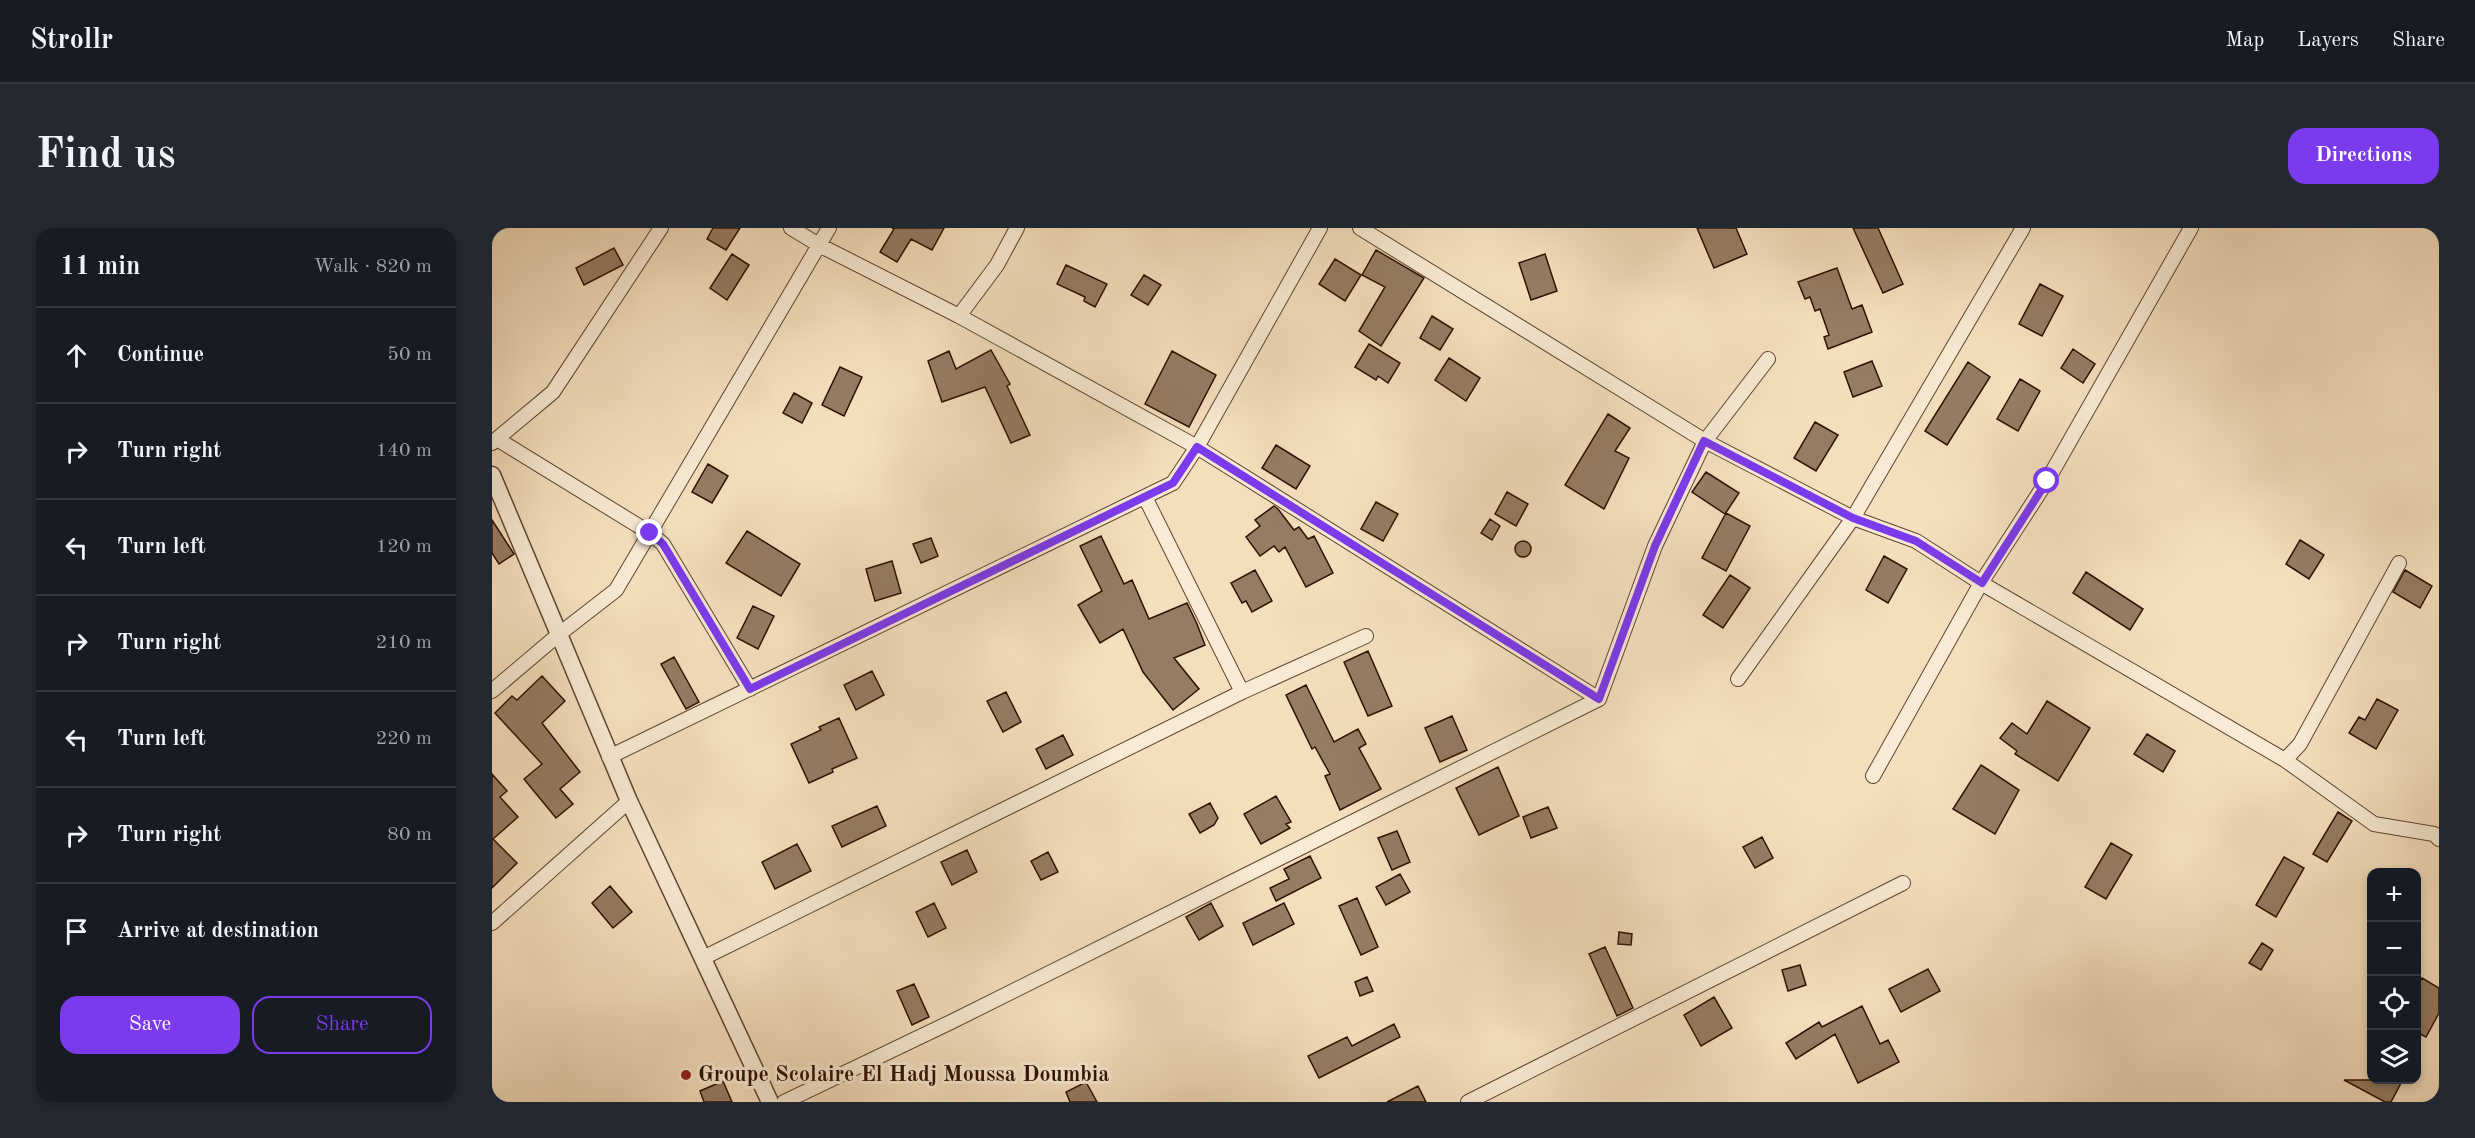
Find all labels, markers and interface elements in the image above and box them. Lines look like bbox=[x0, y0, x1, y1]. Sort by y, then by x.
text: Strollr bbox=[30, 27, 113, 55]
text: Map bbox=[2225, 30, 2264, 51]
text: Layers bbox=[2297, 30, 2359, 51]
text: Share bbox=[2392, 30, 2445, 51]
button: Directions bbox=[2288, 128, 2439, 184]
text: Find us bbox=[36, 135, 175, 177]
text: 11 min bbox=[60, 254, 140, 280]
text: Walk · 820 m bbox=[313, 257, 432, 277]
icon: ahead bbox=[60, 339, 93, 372]
text: Continue bbox=[117, 344, 204, 366]
text: 50 m bbox=[387, 345, 432, 365]
icon: right bbox=[60, 435, 93, 468]
text: Turn right bbox=[117, 440, 221, 462]
text: 140 m bbox=[376, 441, 432, 461]
route start bbox=[2033, 467, 2059, 493]
route end bbox=[636, 519, 662, 545]
icon: left bbox=[60, 531, 93, 564]
text: Turn left bbox=[117, 536, 206, 558]
text: 120 m bbox=[376, 537, 432, 557]
icon: right bbox=[60, 627, 93, 660]
text: Turn right bbox=[117, 632, 221, 654]
text: 210 m bbox=[376, 633, 432, 653]
icon: left bbox=[60, 723, 93, 756]
text: Turn left bbox=[117, 728, 206, 750]
text: 220 m bbox=[376, 729, 432, 749]
icon: right bbox=[60, 819, 93, 852]
text: Turn right bbox=[117, 824, 221, 846]
text: 80 m bbox=[387, 825, 432, 845]
map controls bbox=[2367, 868, 2421, 1084]
button: + bbox=[2367, 868, 2421, 922]
icon: arrive bbox=[60, 915, 93, 948]
text: Arrive at destination bbox=[117, 920, 319, 942]
button: − bbox=[2367, 922, 2421, 976]
button: locate bbox=[2367, 976, 2421, 1030]
button: Save bbox=[60, 996, 240, 1054]
button: Share bbox=[252, 996, 432, 1054]
button: layers bbox=[2367, 1030, 2421, 1084]
place label: Groupe Scolaire El Hadj Moussa Doumbia bbox=[698, 1064, 1110, 1086]
marker: Groupe Scolaire El Hadj Moussa Doumbia bbox=[679, 1068, 693, 1082]

